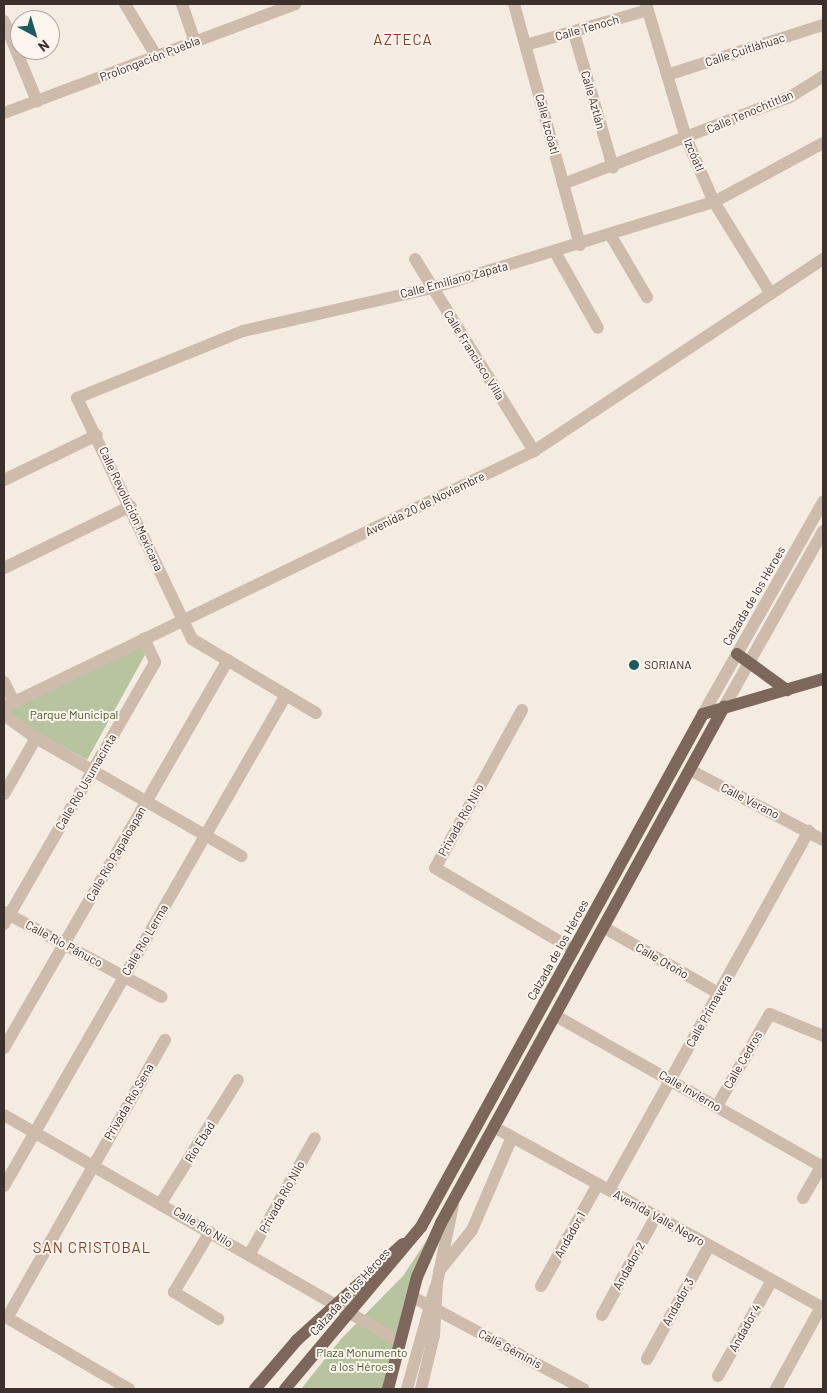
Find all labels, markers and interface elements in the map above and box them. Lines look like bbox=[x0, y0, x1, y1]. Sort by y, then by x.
north arrow bbox=[10, 10, 60, 60]
street label: Calle Tenoch bbox=[553, 12, 621, 44]
street label: Calle Cuitláhuac bbox=[703, 30, 787, 70]
district label: AZTECA bbox=[373, 31, 433, 49]
street label: Prolongación Puebla bbox=[98, 33, 202, 85]
text: N bbox=[35, 37, 53, 56]
street label: Calle Aztlán bbox=[578, 69, 608, 131]
street label: Calle Tenochtitlan bbox=[704, 87, 796, 137]
street label: Calle Izcóatl bbox=[532, 92, 562, 156]
street label: Izcóatl bbox=[681, 136, 707, 174]
street label: Calle Emiliano Zapata bbox=[398, 259, 510, 301]
street label: Calle Francisco Villa bbox=[441, 307, 507, 403]
street label: Calle Revolución Mexicana bbox=[96, 445, 166, 573]
street label: Avenida 20 de Noviembre bbox=[363, 469, 487, 539]
street label: Calzada de los Héroes bbox=[720, 544, 788, 648]
place label: SORIANA bbox=[644, 658, 692, 672]
marker: SORIANA bbox=[628, 659, 640, 671]
park label: Parque Municipal bbox=[30, 708, 118, 722]
street label: Calle Río Usumacinta bbox=[53, 731, 119, 833]
street label: Calle Verano bbox=[718, 780, 782, 822]
street label: Privada Río Nilo bbox=[435, 781, 487, 859]
street label: Calle Río Papaloapan bbox=[83, 804, 149, 904]
street label: Calzada de los Héroes bbox=[524, 897, 592, 1003]
street label: Calle Río Lerma bbox=[119, 902, 171, 978]
street label: Calle Río Pánuco bbox=[23, 918, 105, 970]
street label: Calle Otoño bbox=[633, 940, 691, 982]
street label: Calle Primavera bbox=[683, 972, 735, 1050]
street label: Calle Cedros bbox=[721, 1028, 765, 1092]
street label: Privada Río Sena bbox=[101, 1061, 157, 1143]
street label: Calle Invierno bbox=[656, 1067, 724, 1115]
street label: Río Ebad bbox=[182, 1119, 218, 1165]
street label: Privada Río Nilo bbox=[256, 1158, 308, 1236]
street label: Avenida Valle Negro bbox=[611, 1187, 707, 1249]
street label: Calle Río Nilo bbox=[171, 1204, 235, 1250]
street label: Andador 1 bbox=[551, 1209, 589, 1261]
district label: SAN CRISTOBAL bbox=[31, 1239, 153, 1257]
street label: Andador 2 bbox=[610, 1239, 648, 1293]
street label: Calzada de los Héroes bbox=[307, 1245, 393, 1339]
street label: Andador 3 bbox=[659, 1276, 697, 1328]
street label: Andador 4 bbox=[726, 1301, 764, 1355]
street label: Calle Géminis bbox=[476, 1326, 544, 1372]
park label: Plaza Monumento a los Héroes bbox=[316, 1346, 408, 1374]

